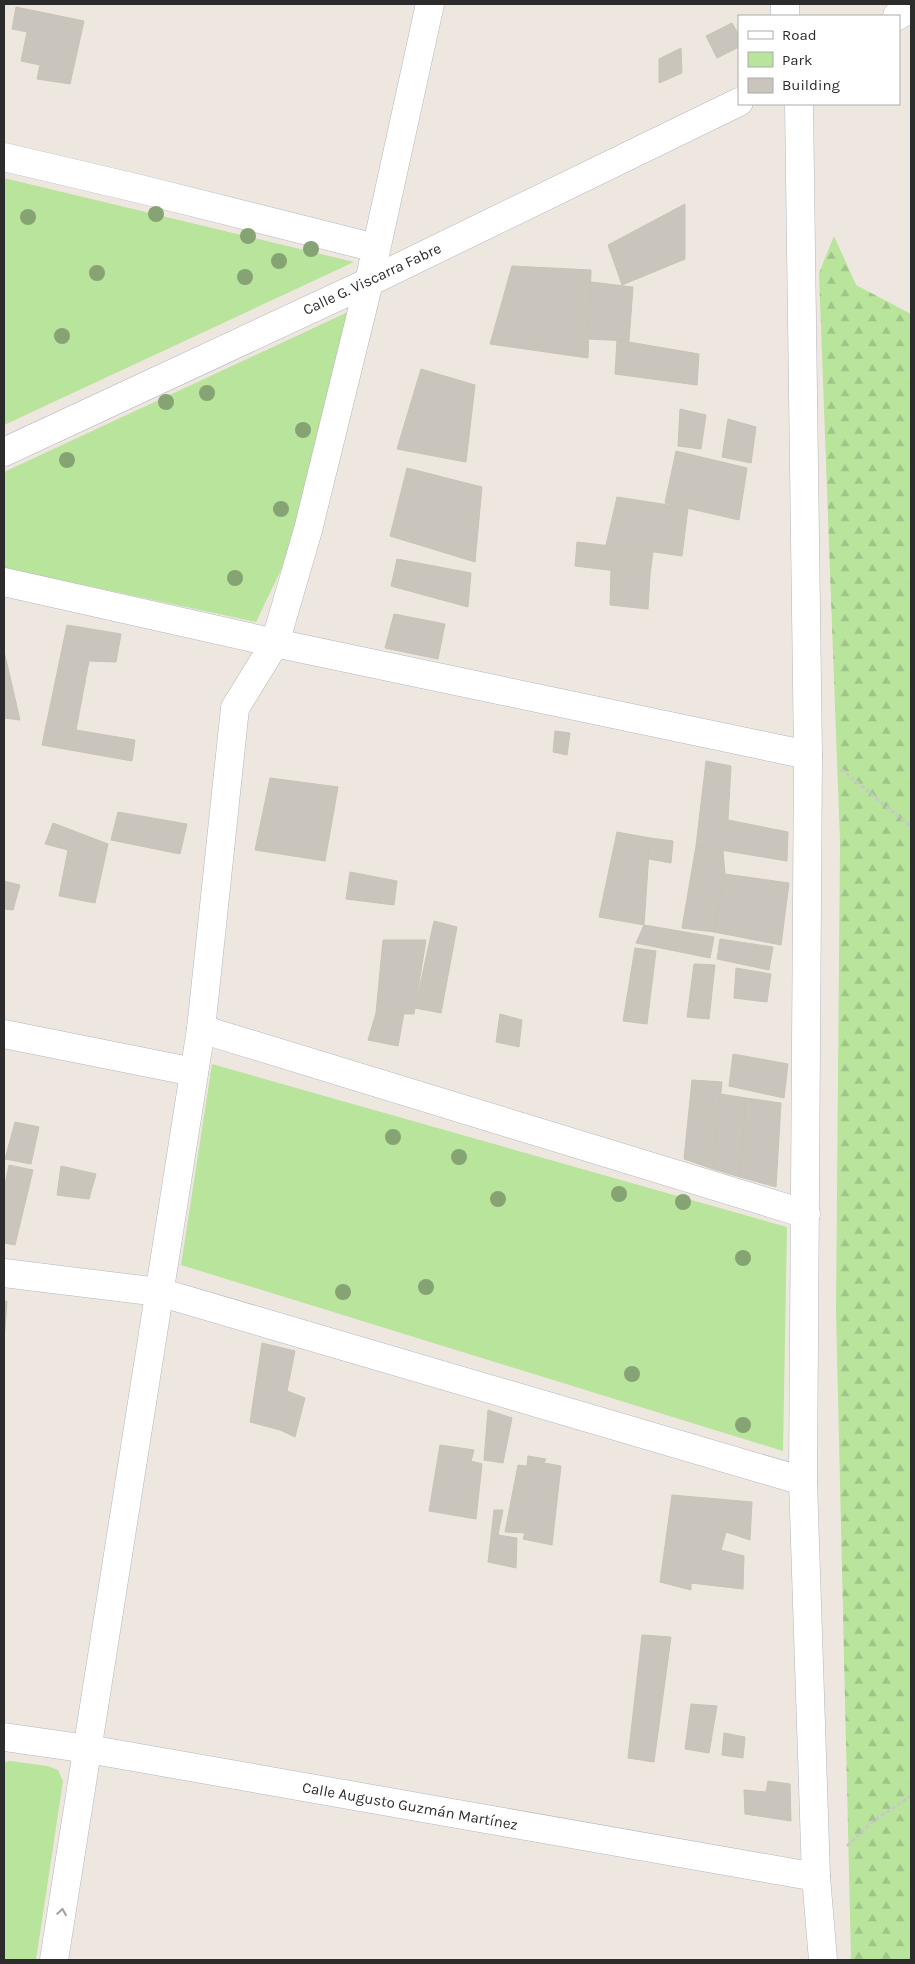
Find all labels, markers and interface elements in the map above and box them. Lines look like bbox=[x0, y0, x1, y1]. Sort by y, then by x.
legend bbox=[738, 15, 900, 105]
text: Road bbox=[782, 26, 817, 44]
text: Park bbox=[782, 51, 812, 69]
text: Building bbox=[782, 76, 840, 94]
street label: Calle G. Viscarra Fabre bbox=[300, 239, 444, 319]
street label: Calle Augusto Guzmán Martínez bbox=[301, 1778, 519, 1834]
one-way arrow bbox=[56, 1908, 67, 1916]

